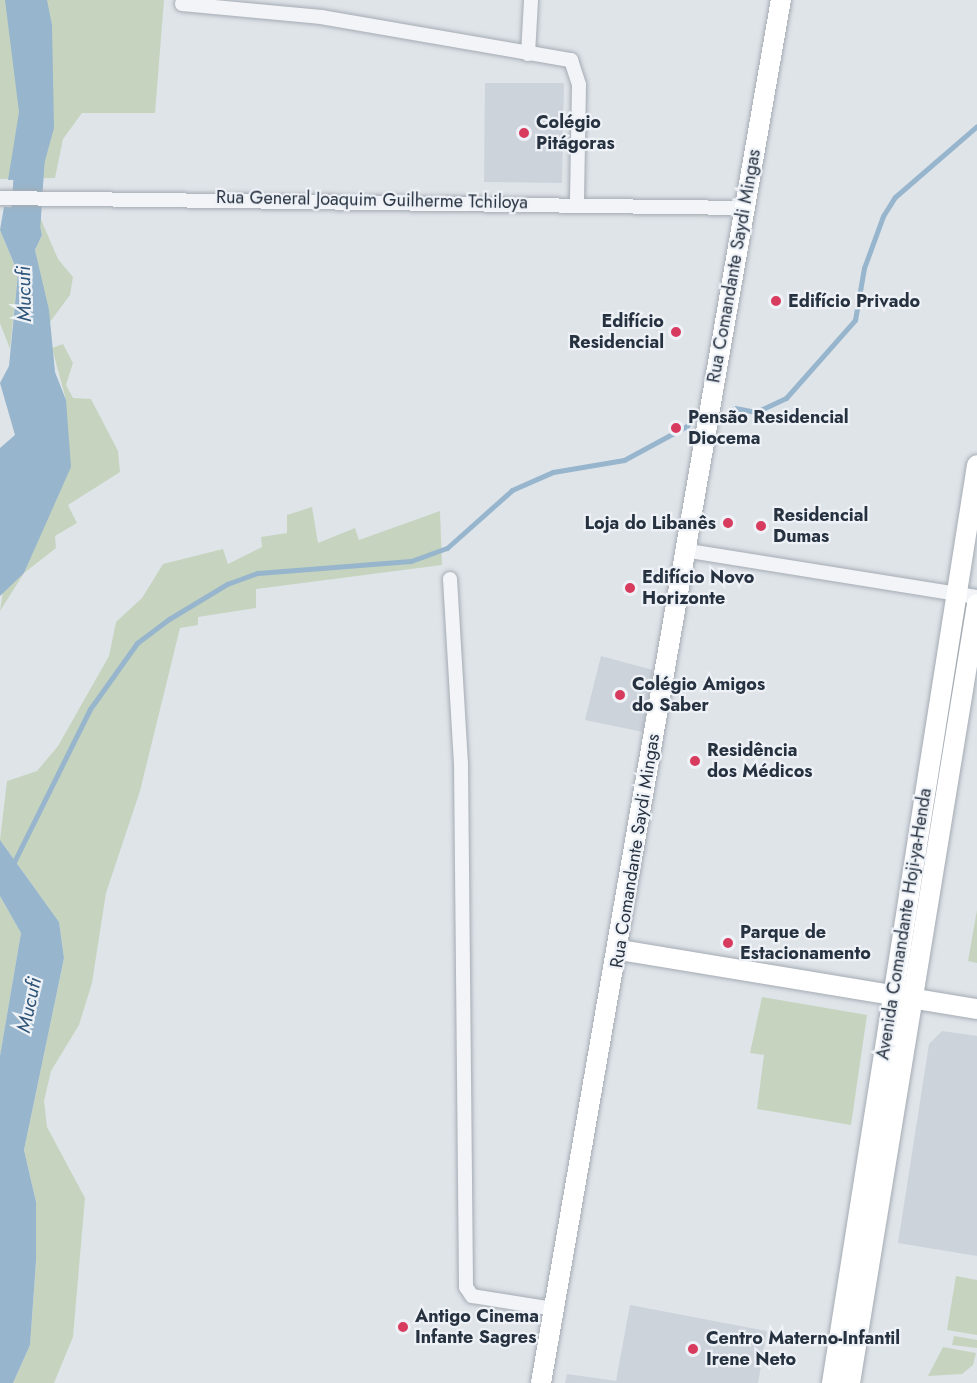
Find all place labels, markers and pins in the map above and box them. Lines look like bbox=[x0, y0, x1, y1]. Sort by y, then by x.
place label: Colégio Pitágoras bbox=[536, 112, 615, 154]
marker: Colégio Pitágoras bbox=[517, 126, 531, 140]
place label: Edifício Privado bbox=[788, 290, 920, 312]
marker: Edifício Privado bbox=[769, 294, 783, 308]
place label: Edifício Residencial bbox=[569, 311, 664, 354]
marker: Edifício Residencial bbox=[669, 325, 683, 339]
place label: Pensão Residencial Diocema bbox=[688, 407, 849, 450]
marker: Pensão Residencial Diocema bbox=[669, 421, 683, 435]
place label: Residencial Dumas bbox=[773, 505, 868, 548]
place label: Loja do Libanês bbox=[585, 512, 716, 534]
marker: Loja do Libanês bbox=[721, 516, 735, 530]
marker: Residencial Dumas bbox=[754, 519, 768, 533]
place label: Edifício Novo Horizonte bbox=[642, 567, 754, 610]
marker: Edifício Novo Horizonte bbox=[623, 581, 637, 595]
place label: Colégio Amigos do Saber bbox=[632, 674, 765, 716]
marker: Colégio Amigos do Saber bbox=[613, 688, 627, 702]
place label: Residência dos Médicos bbox=[707, 740, 812, 783]
marker: Residência dos Médicos bbox=[688, 754, 702, 768]
place label: Parque de Estacionamento bbox=[740, 922, 871, 964]
marker: Parque de Estacionamento bbox=[721, 936, 735, 950]
place label: Antigo Cinema Infante Sagres bbox=[415, 1306, 539, 1348]
marker: Antigo Cinema Infante Sagres bbox=[396, 1320, 410, 1334]
place label: Centro Materno-Infantil Irene Neto bbox=[706, 1328, 900, 1370]
marker: Centro Materno-Infantil Irene Neto bbox=[684, 1340, 702, 1358]

